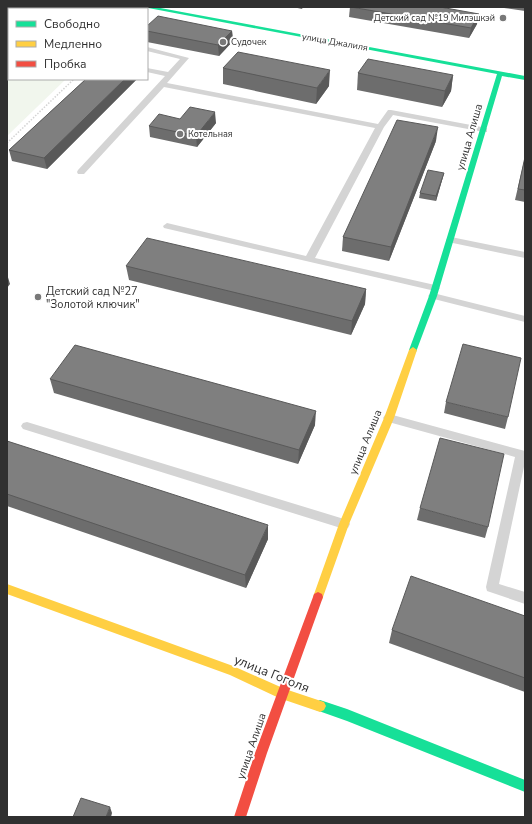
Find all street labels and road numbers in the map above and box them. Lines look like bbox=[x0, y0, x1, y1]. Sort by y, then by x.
street label: улица Джалиля bbox=[301, 30, 369, 54]
street label: улица Алиша bbox=[453, 102, 486, 172]
street label: улица Алиша bbox=[346, 407, 385, 477]
street label: улица Гоголя bbox=[231, 651, 312, 697]
street label: улица Алиша bbox=[233, 711, 270, 781]

